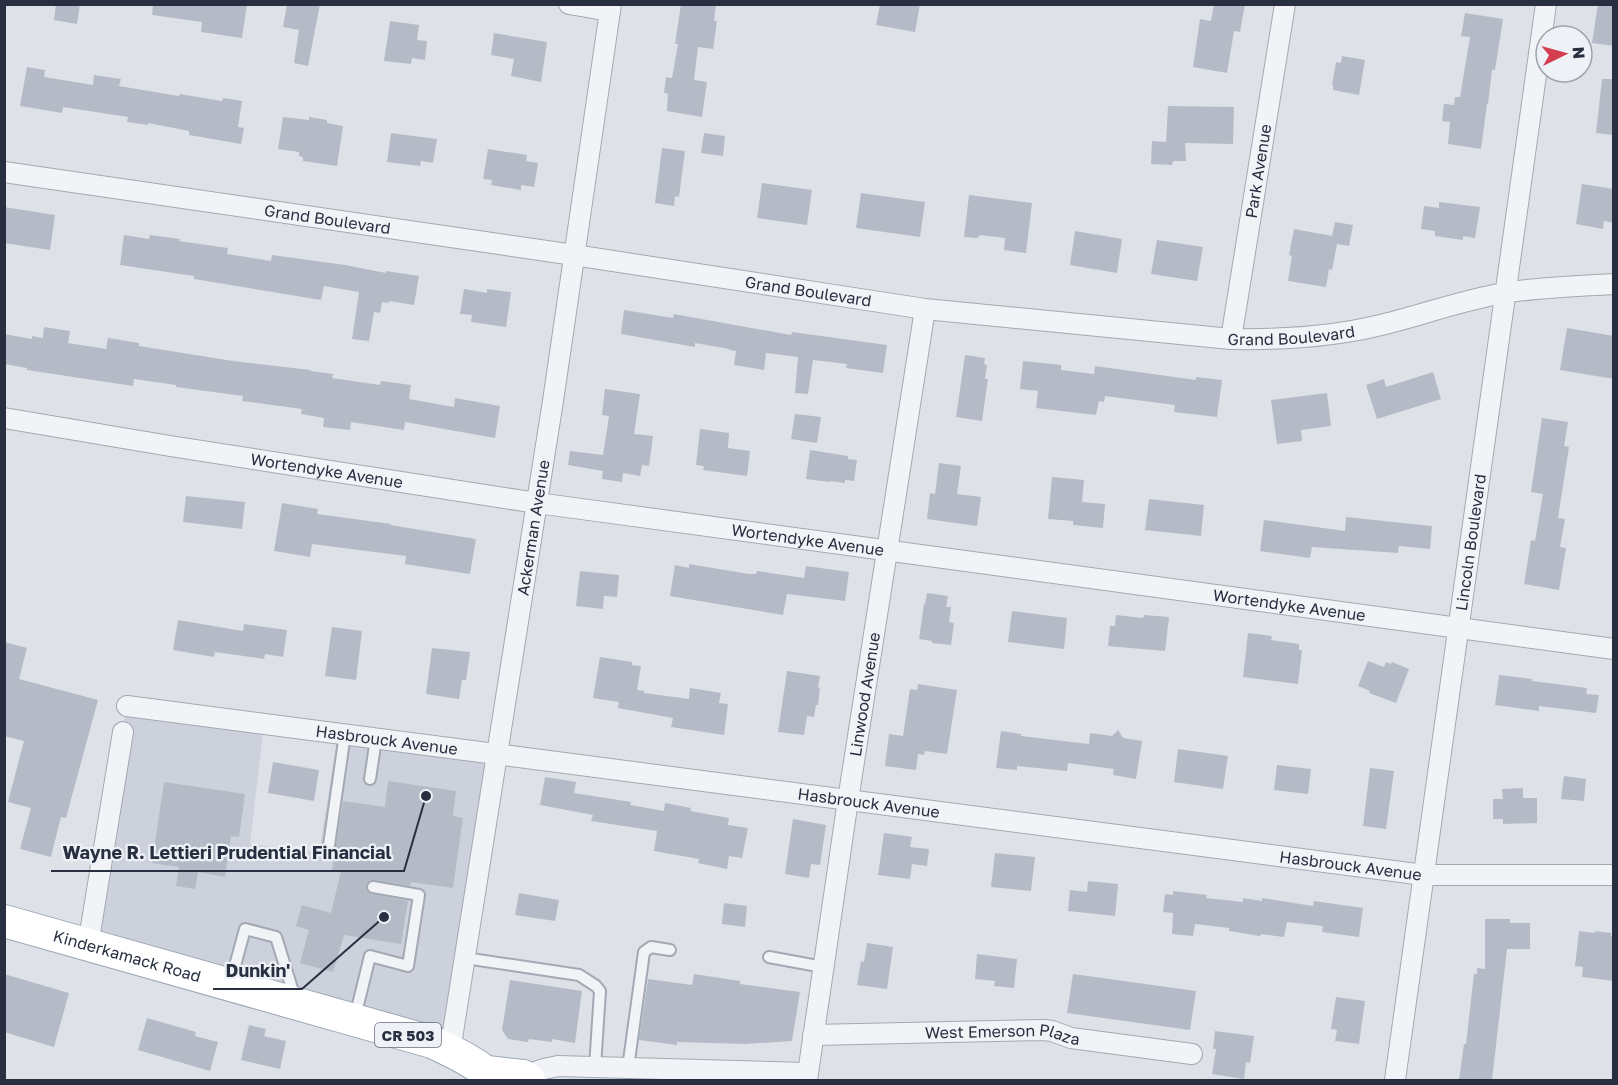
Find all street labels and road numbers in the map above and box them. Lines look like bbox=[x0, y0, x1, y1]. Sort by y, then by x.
street label: Park Avenue bbox=[1241, 123, 1276, 220]
street label: Grand Boulevard bbox=[263, 200, 392, 238]
street label: Grand Boulevard bbox=[744, 271, 873, 311]
street label: Grand Boulevard bbox=[1227, 321, 1356, 349]
street label: Wortendyke Avenue bbox=[249, 449, 404, 492]
street label: Ackerman Avenue bbox=[512, 458, 554, 597]
street label: Lincoln Boulevard bbox=[1451, 473, 1490, 612]
street label: Wortendyke Avenue bbox=[730, 519, 885, 560]
street label: Wortendyke Avenue bbox=[1212, 585, 1367, 625]
street label: Linwood Avenue bbox=[845, 631, 884, 758]
street label: Hasbrouck Avenue bbox=[314, 721, 459, 759]
street label: Hasbrouck Avenue bbox=[796, 783, 941, 822]
street label: Hasbrouck Avenue bbox=[1278, 846, 1423, 885]
street label: Kinderkamack Road bbox=[51, 925, 203, 986]
street label: West Emerson Plaza bbox=[925, 1019, 1081, 1049]
road number: CR 503 bbox=[375, 1023, 441, 1047]

